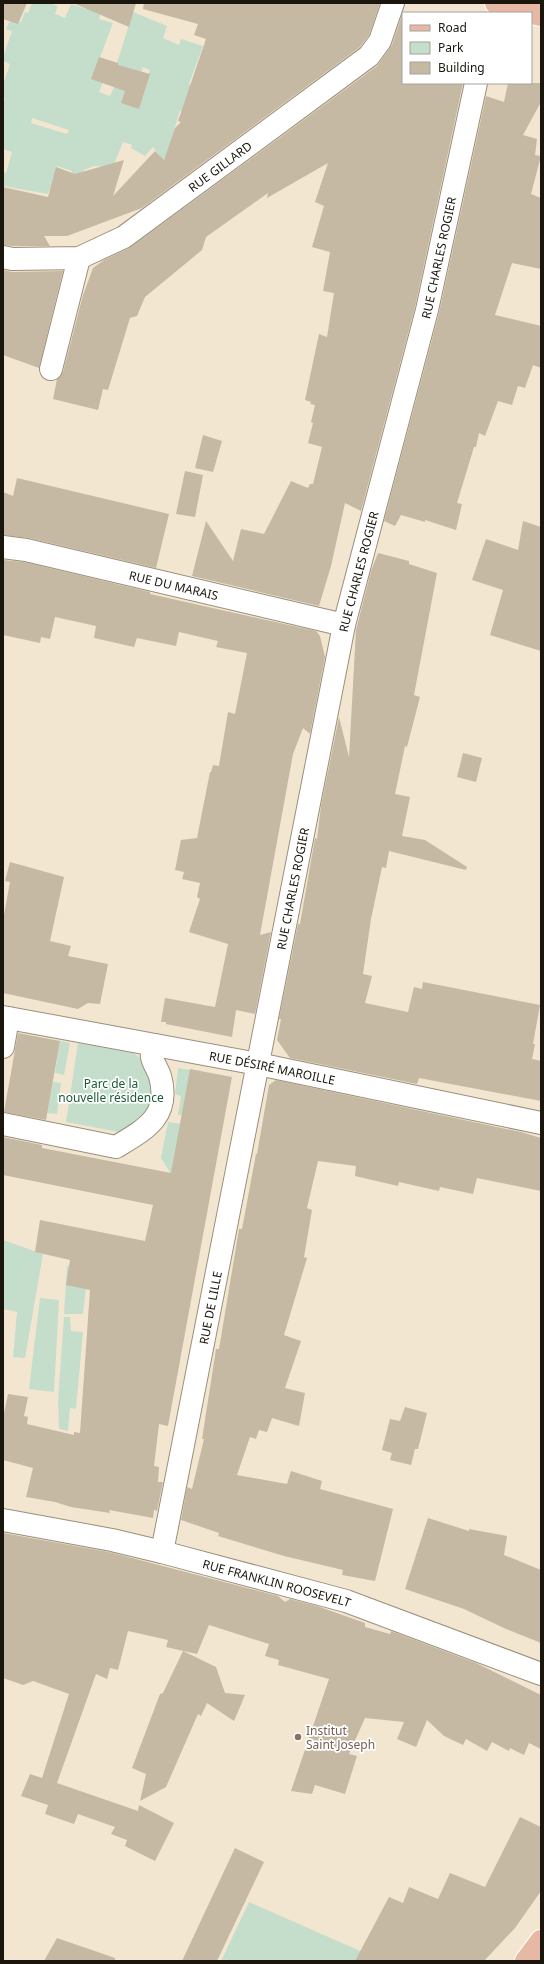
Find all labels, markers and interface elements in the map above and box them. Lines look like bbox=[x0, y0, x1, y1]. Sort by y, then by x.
legend bbox=[402, 12, 532, 84]
text: Road bbox=[438, 19, 467, 36]
text: Park bbox=[438, 39, 464, 56]
text: Building bbox=[438, 59, 485, 76]
street label: RUE GILLARD bbox=[184, 137, 255, 195]
street label: RUE CHARLES ROGIER bbox=[417, 195, 460, 320]
street label: RUE CHARLES ROGIER bbox=[334, 509, 382, 633]
street label: RUE DU MARAIS bbox=[127, 566, 220, 604]
street label: RUE CHARLES ROGIER bbox=[272, 826, 313, 951]
street label: RUE DÉSIRÉ MAROILLE bbox=[208, 1047, 337, 1088]
park label: Parc de la nouvelle résidence bbox=[58, 1075, 164, 1106]
street label: RUE DE LILLE bbox=[194, 1270, 225, 1346]
street label: RUE FRANKLIN ROOSEVELT bbox=[201, 1555, 354, 1611]
place label: Institut Saint Joseph bbox=[306, 1722, 375, 1753]
marker: Institut Saint Joseph bbox=[293, 1732, 303, 1742]

